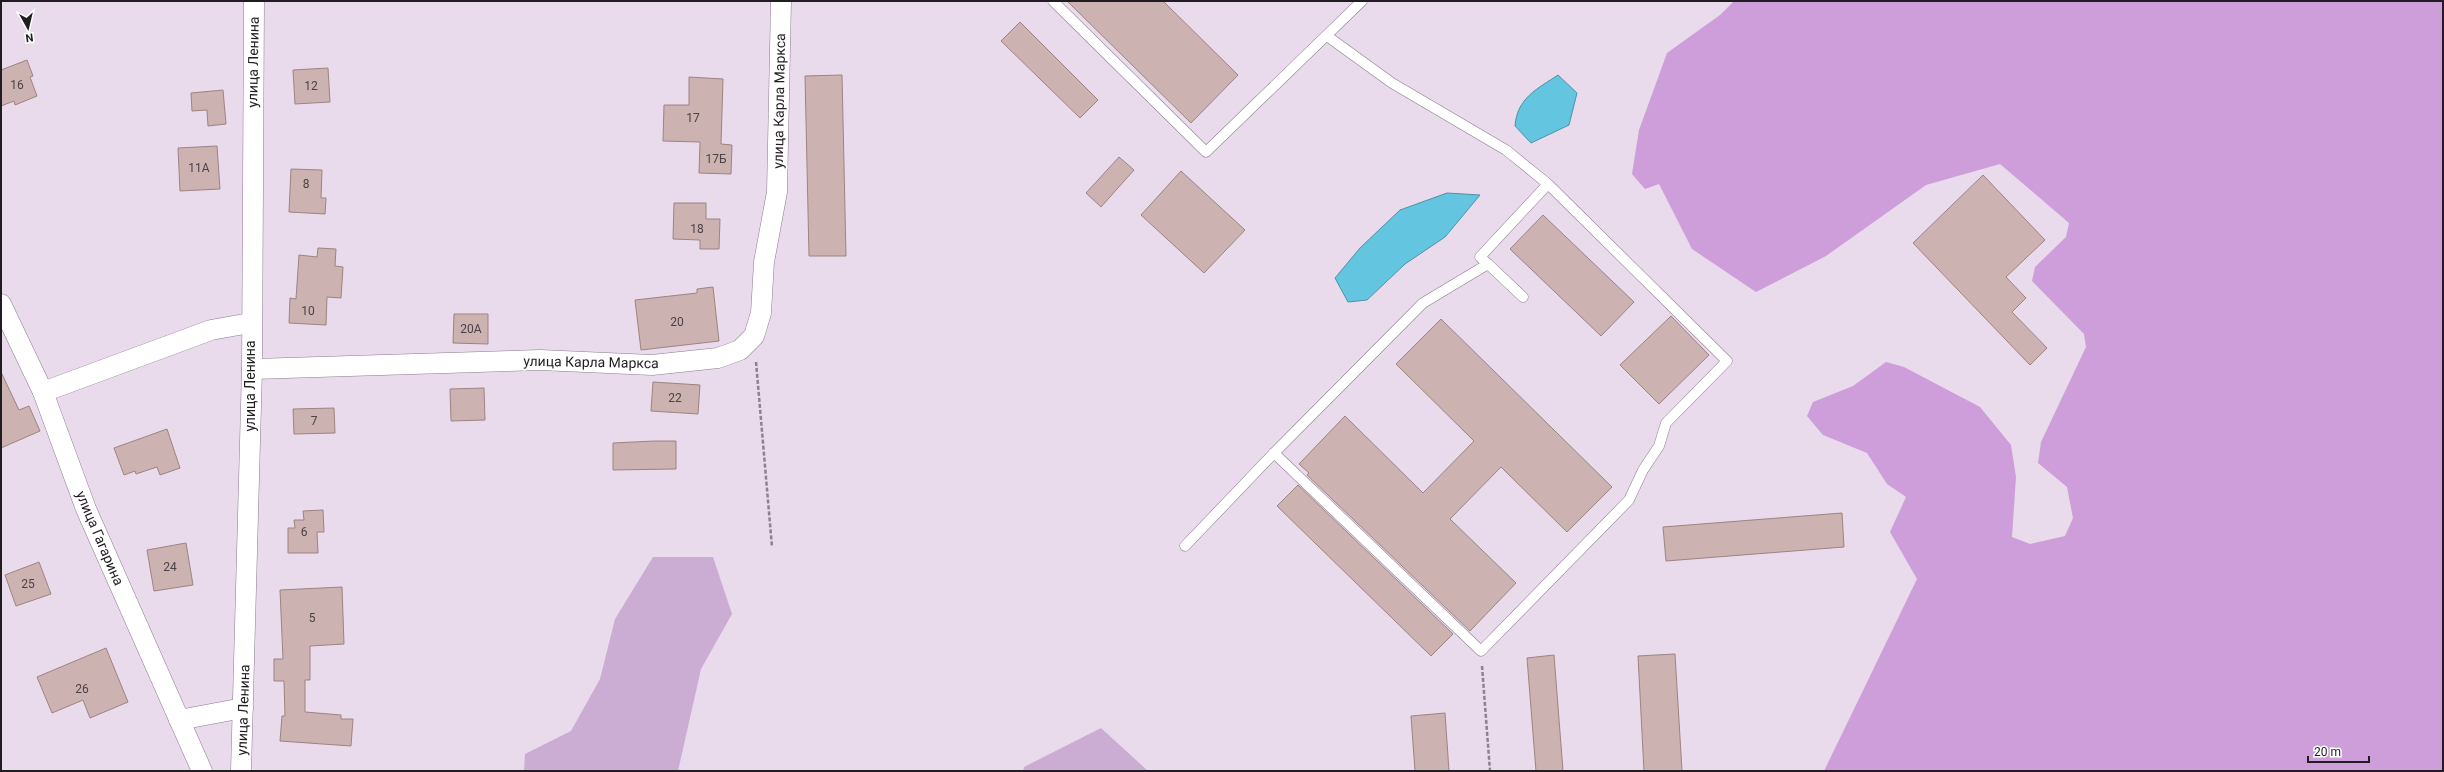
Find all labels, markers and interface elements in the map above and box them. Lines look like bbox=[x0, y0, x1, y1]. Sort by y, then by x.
north arrow bbox=[8, 8, 48, 48]
street label: улица Ленина bbox=[244, 16, 262, 108]
text: N bbox=[24, 30, 34, 44]
street label: улица Карла Маркса bbox=[770, 33, 788, 169]
house number: 16 bbox=[10, 78, 24, 92]
house number: 12 bbox=[304, 79, 318, 93]
house number: 17 bbox=[686, 111, 700, 125]
house number: 17Б bbox=[705, 152, 727, 166]
house number: 11А bbox=[188, 161, 210, 175]
house number: 8 bbox=[303, 177, 310, 191]
house number: 18 bbox=[690, 222, 704, 236]
house number: 10 bbox=[301, 304, 315, 318]
house number: 20 bbox=[670, 315, 684, 329]
house number: 20А bbox=[460, 322, 482, 336]
street label: улица Ленина bbox=[242, 340, 258, 432]
street label: улица Карла Маркса bbox=[523, 353, 659, 371]
house number: 22 bbox=[668, 391, 682, 405]
house number: 7 bbox=[311, 414, 318, 428]
street label: улица Гагарина bbox=[73, 488, 127, 588]
house number: 6 bbox=[301, 525, 308, 539]
house number: 24 bbox=[163, 560, 177, 574]
house number: 25 bbox=[21, 577, 35, 591]
house number: 5 bbox=[309, 611, 316, 625]
street label: улица Ленина bbox=[233, 664, 253, 756]
house number: 26 bbox=[75, 682, 89, 696]
scale bar bbox=[2308, 738, 2369, 764]
text: 20 m bbox=[2314, 745, 2341, 759]

